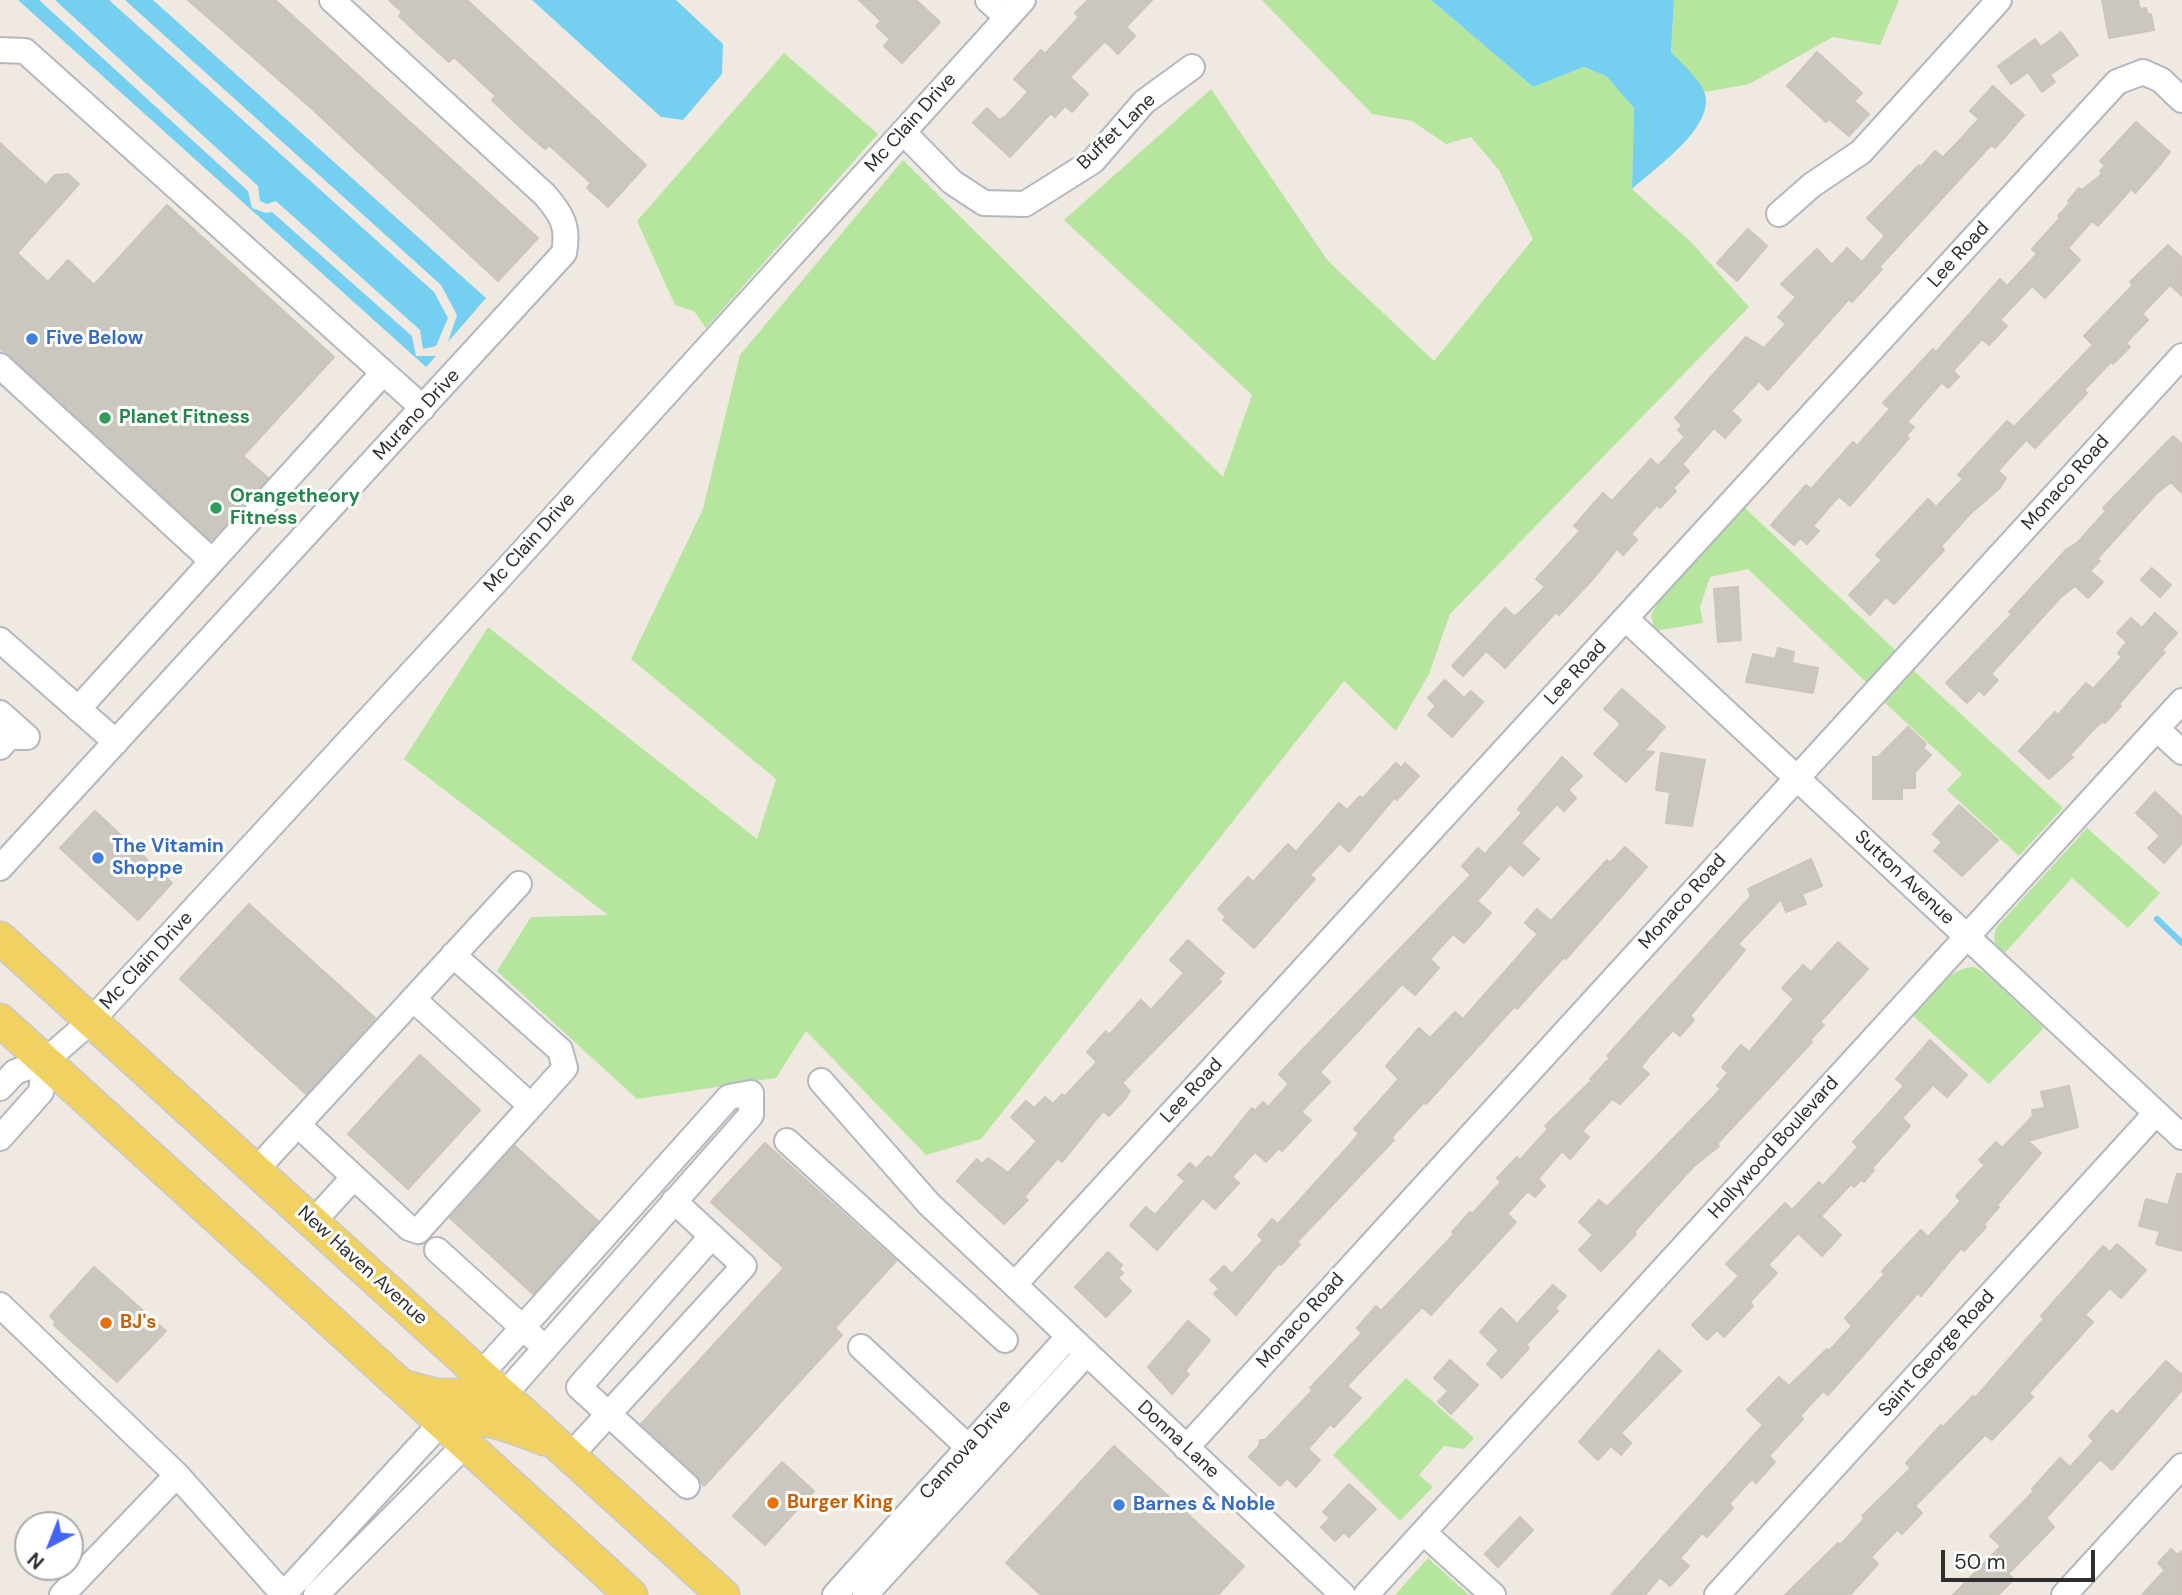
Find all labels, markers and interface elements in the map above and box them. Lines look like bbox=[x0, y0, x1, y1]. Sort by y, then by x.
street label: Mc Clain Drive bbox=[861, 69, 961, 177]
street label: Buffet Lane bbox=[1073, 89, 1161, 175]
street label: Lee Road bbox=[1924, 217, 1994, 293]
place label: Five Below bbox=[46, 328, 143, 350]
marker: Five Below bbox=[24, 331, 40, 347]
street label: Murano Drive bbox=[369, 365, 465, 465]
place label: Planet Fitness bbox=[119, 407, 250, 429]
marker: Planet Fitness bbox=[97, 410, 113, 426]
street label: Monaco Road bbox=[2017, 431, 2115, 535]
place label: Orangetheory Fitness bbox=[230, 486, 360, 530]
street label: Mc Clain Drive bbox=[480, 489, 580, 597]
marker: Orangetheory Fitness bbox=[208, 500, 224, 516]
street label: Lee Road bbox=[1540, 636, 1612, 710]
street label: Sutton Avenue bbox=[1849, 826, 1959, 930]
place label: The Vitamin Shoppe bbox=[112, 836, 224, 880]
marker: The Vitamin Shoppe bbox=[90, 850, 106, 866]
street label: Monaco Road bbox=[1634, 850, 1732, 954]
street label: Mc Clain Drive bbox=[96, 907, 198, 1015]
street label: Lee Road bbox=[1156, 1054, 1228, 1128]
street label: Hollywood Boulevard bbox=[1704, 1072, 1844, 1224]
street label: New Haven Avenue bbox=[292, 1202, 432, 1330]
street label: Monaco Road bbox=[1252, 1269, 1350, 1373]
street label: Saint George Road bbox=[1874, 1286, 2000, 1422]
place label: BJ's bbox=[120, 1312, 156, 1334]
marker: BJ's bbox=[98, 1315, 114, 1331]
street label: Cannova Drive bbox=[915, 1395, 1017, 1505]
street label: Donna Lane bbox=[1132, 1396, 1224, 1484]
place label: Burger King bbox=[787, 1492, 894, 1514]
place label: Barnes & Noble bbox=[1133, 1494, 1275, 1516]
marker: Burger King bbox=[765, 1495, 781, 1511]
marker: Barnes & Noble bbox=[1111, 1497, 1127, 1513]
north arrow bbox=[14, 1511, 84, 1581]
scale bar bbox=[1944, 1536, 2098, 1580]
text: N bbox=[22, 1547, 49, 1574]
text: 50 m bbox=[1954, 1548, 2005, 1576]

